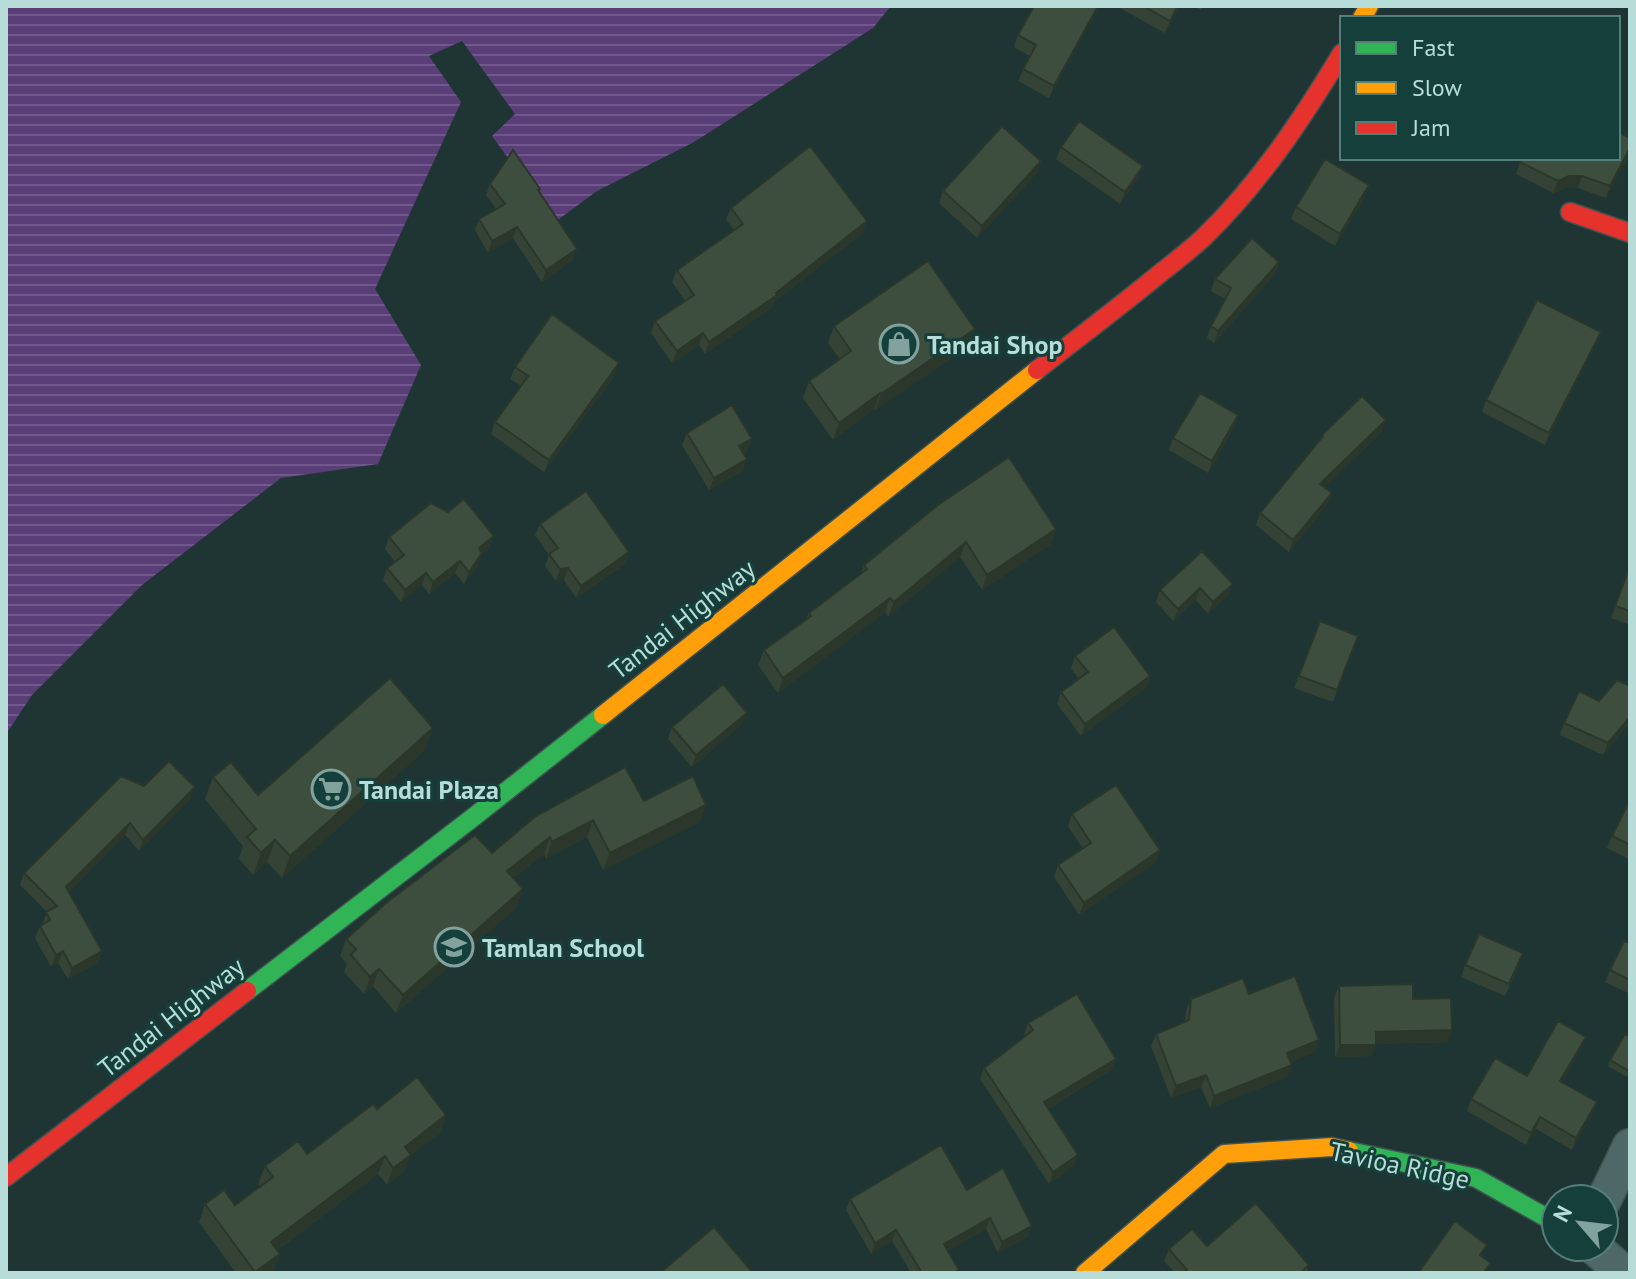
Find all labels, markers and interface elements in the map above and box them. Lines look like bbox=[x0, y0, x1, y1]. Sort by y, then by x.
legend bbox=[1340, 16, 1620, 160]
text: Fast bbox=[1412, 32, 1455, 63]
text: Slow bbox=[1412, 72, 1462, 103]
text: Jam bbox=[1411, 112, 1450, 143]
shop icon: Tandai Shop bbox=[878, 323, 920, 365]
place label: Tandai Shop bbox=[927, 328, 1063, 361]
street label: Tandai Highway bbox=[602, 552, 762, 686]
supermarket icon: Tandai Plaza bbox=[310, 768, 352, 810]
place label: Tandai Plaza bbox=[359, 773, 499, 806]
school or university icon: Tamlan School bbox=[433, 926, 475, 968]
place label: Tamlan School bbox=[482, 931, 644, 964]
street label: Tandai Highway bbox=[91, 950, 251, 1084]
street label: Tavioa Ridge bbox=[1327, 1134, 1473, 1196]
north arrow bbox=[1540, 1183, 1620, 1263]
text: N bbox=[1547, 1201, 1578, 1227]

